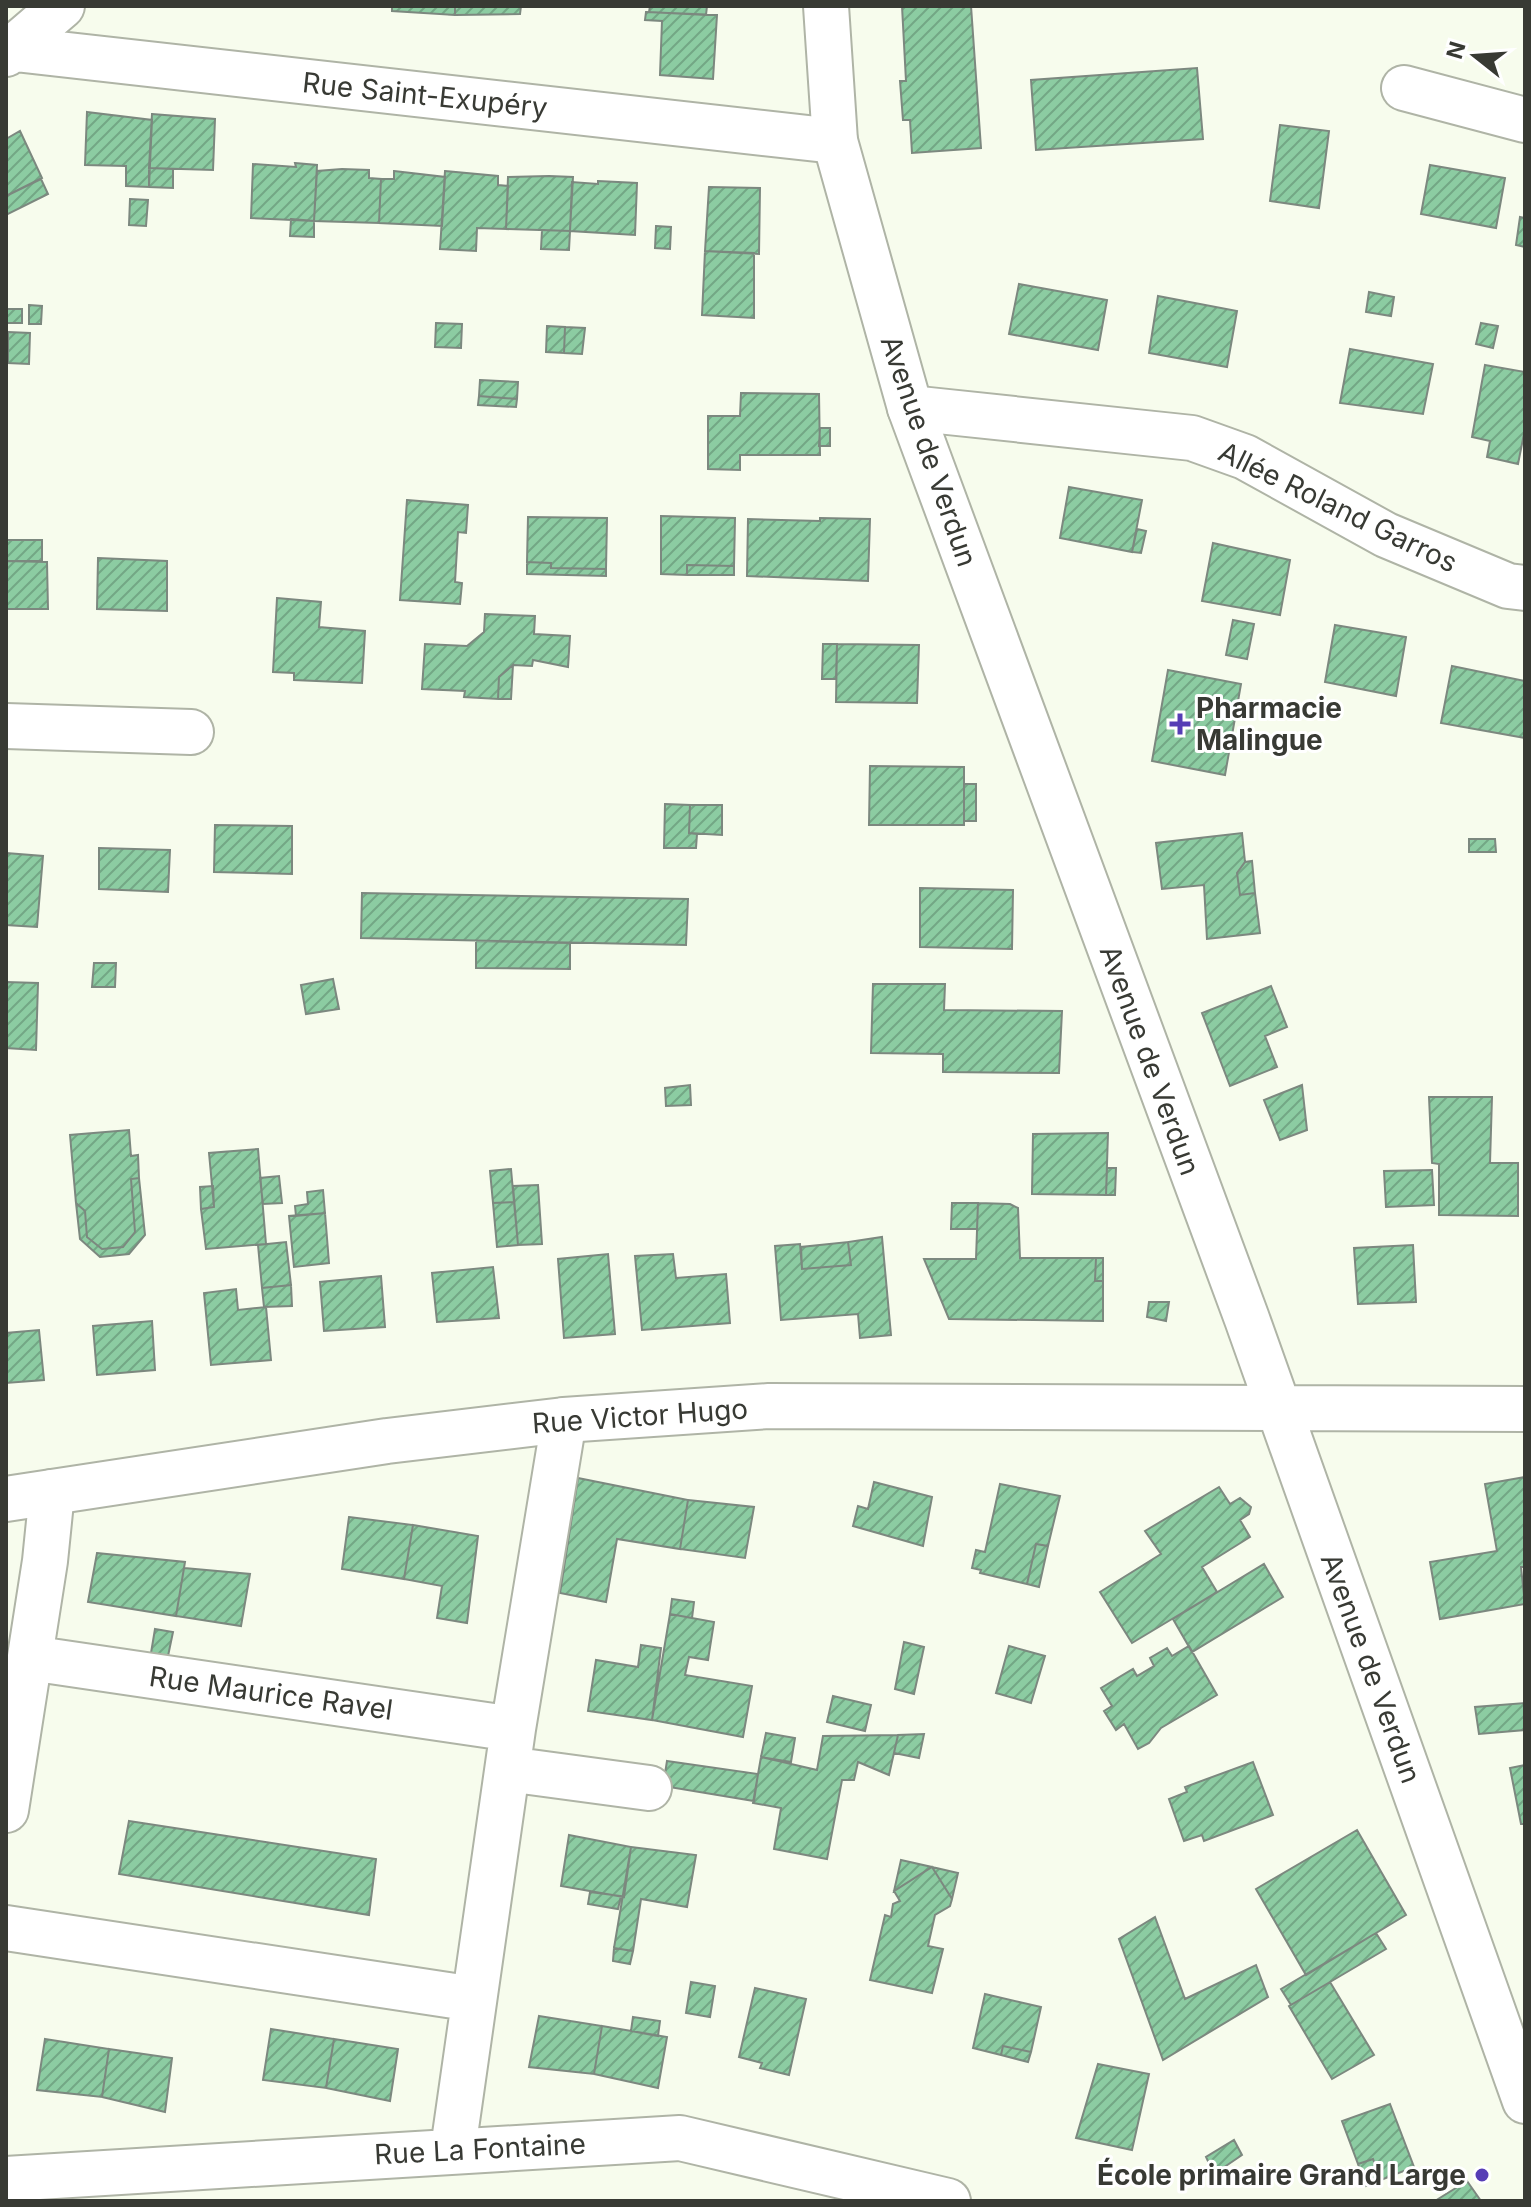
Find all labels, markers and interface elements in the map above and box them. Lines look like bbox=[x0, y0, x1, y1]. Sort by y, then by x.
north arrow bbox=[1435, 16, 1515, 96]
text: N bbox=[1441, 38, 1471, 62]
street label: Rue Saint-Exupéry bbox=[301, 65, 549, 125]
street label: Avenue de Verdun bbox=[874, 331, 984, 571]
street label: Allée Roland Garros bbox=[1213, 434, 1463, 580]
place label: Pharmacie Malingue bbox=[1196, 691, 1342, 757]
marker: Pharmacie Malingue bbox=[1171, 715, 1189, 733]
street label: Avenue de Verdun bbox=[1093, 940, 1207, 1180]
street label: Rue Victor Hugo bbox=[531, 1391, 749, 1441]
street label: Avenue de Verdun bbox=[1314, 1548, 1428, 1788]
street label: Rue Maurice Ravel bbox=[147, 1659, 395, 1727]
street label: Rue La Fontaine bbox=[373, 2126, 587, 2172]
place label: École primaire Grand Large bbox=[1097, 2157, 1466, 2192]
marker: École primaire Grand Large bbox=[1473, 2166, 1491, 2184]

